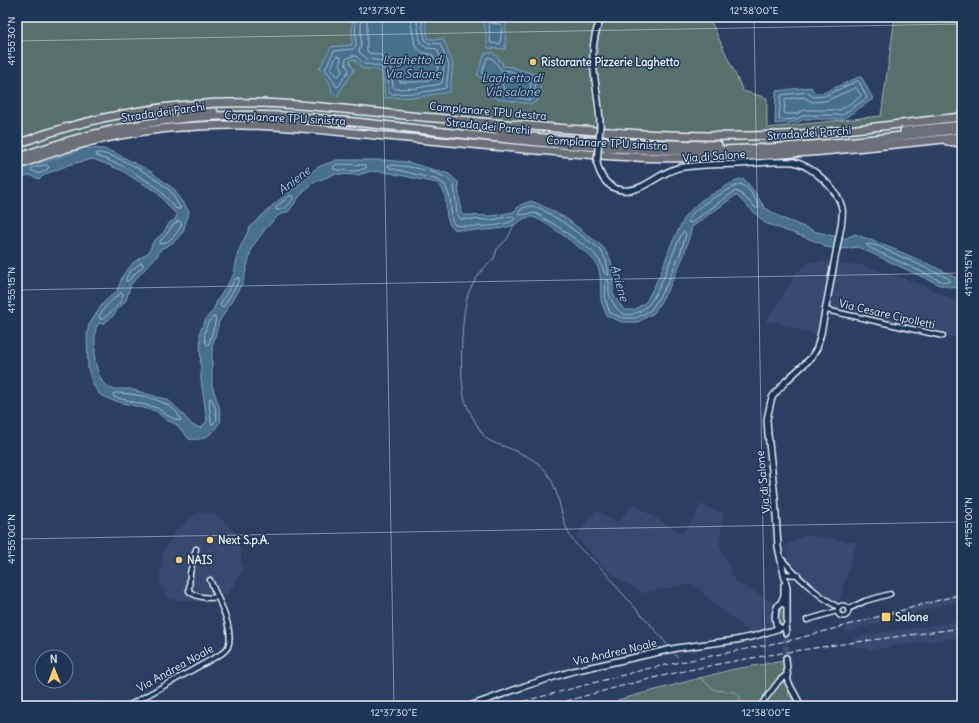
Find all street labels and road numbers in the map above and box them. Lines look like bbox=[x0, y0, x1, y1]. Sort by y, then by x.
street label: Strada dei Parchi bbox=[120, 99, 206, 125]
street label: Complanare TPU destra bbox=[429, 99, 547, 123]
street label: Complanare TPU sinistra bbox=[224, 108, 346, 128]
street label: Strada dei Parchi bbox=[445, 115, 531, 137]
street label: Strada dei Parchi bbox=[766, 123, 852, 143]
street label: Complanare TPU sinistra bbox=[546, 133, 668, 153]
street label: Via di Salone bbox=[682, 147, 746, 165]
street label: Via Cesare Cipolletti bbox=[838, 296, 936, 332]
street label: Via di Salone bbox=[753, 450, 773, 514]
street label: Via Andrea Noale bbox=[572, 636, 658, 668]
street label: Via Andrea Noale bbox=[134, 641, 216, 695]

